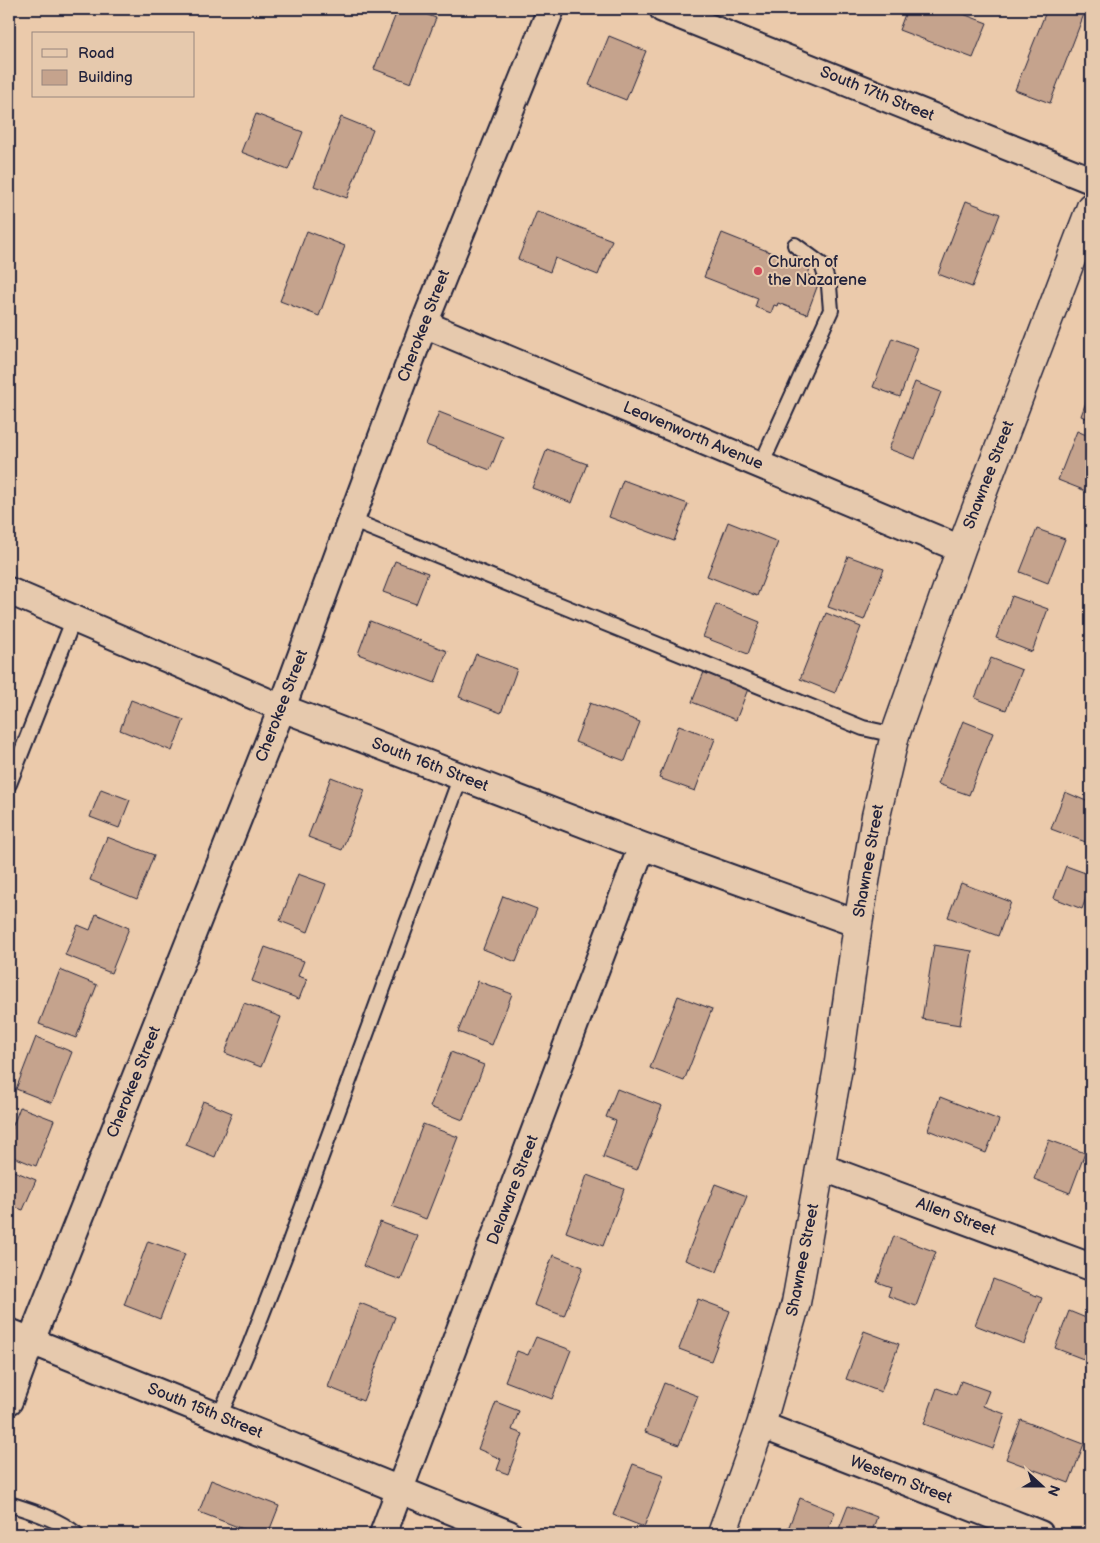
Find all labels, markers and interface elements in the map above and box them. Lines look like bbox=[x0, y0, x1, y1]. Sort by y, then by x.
legend bbox=[32, 32, 195, 98]
text: Road bbox=[78, 44, 114, 63]
street label: South 17th Street bbox=[817, 62, 937, 126]
text: Building bbox=[78, 68, 133, 87]
place label: Church of the Nazarene bbox=[768, 253, 867, 290]
marker: Church of the Nazarene bbox=[752, 265, 764, 277]
street label: Cherokee Street bbox=[394, 267, 454, 385]
street label: Leavenworth Avenue bbox=[620, 398, 766, 474]
street label: Shawnee Street bbox=[960, 418, 1018, 532]
street label: Cherokee Street bbox=[252, 647, 312, 765]
street label: South 16th Street bbox=[369, 734, 491, 796]
street label: Shawnee Street bbox=[850, 803, 888, 919]
street label: Cherokee Street bbox=[103, 1023, 165, 1141]
street label: Delaware Street bbox=[483, 1132, 543, 1248]
street label: Allen Street bbox=[914, 1194, 998, 1240]
street label: Shawnee Street bbox=[783, 1202, 823, 1318]
street label: South 15th Street bbox=[145, 1379, 266, 1443]
street label: Western Street bbox=[847, 1452, 955, 1508]
north arrow bbox=[1018, 1460, 1068, 1510]
text: N bbox=[1044, 1483, 1063, 1498]

